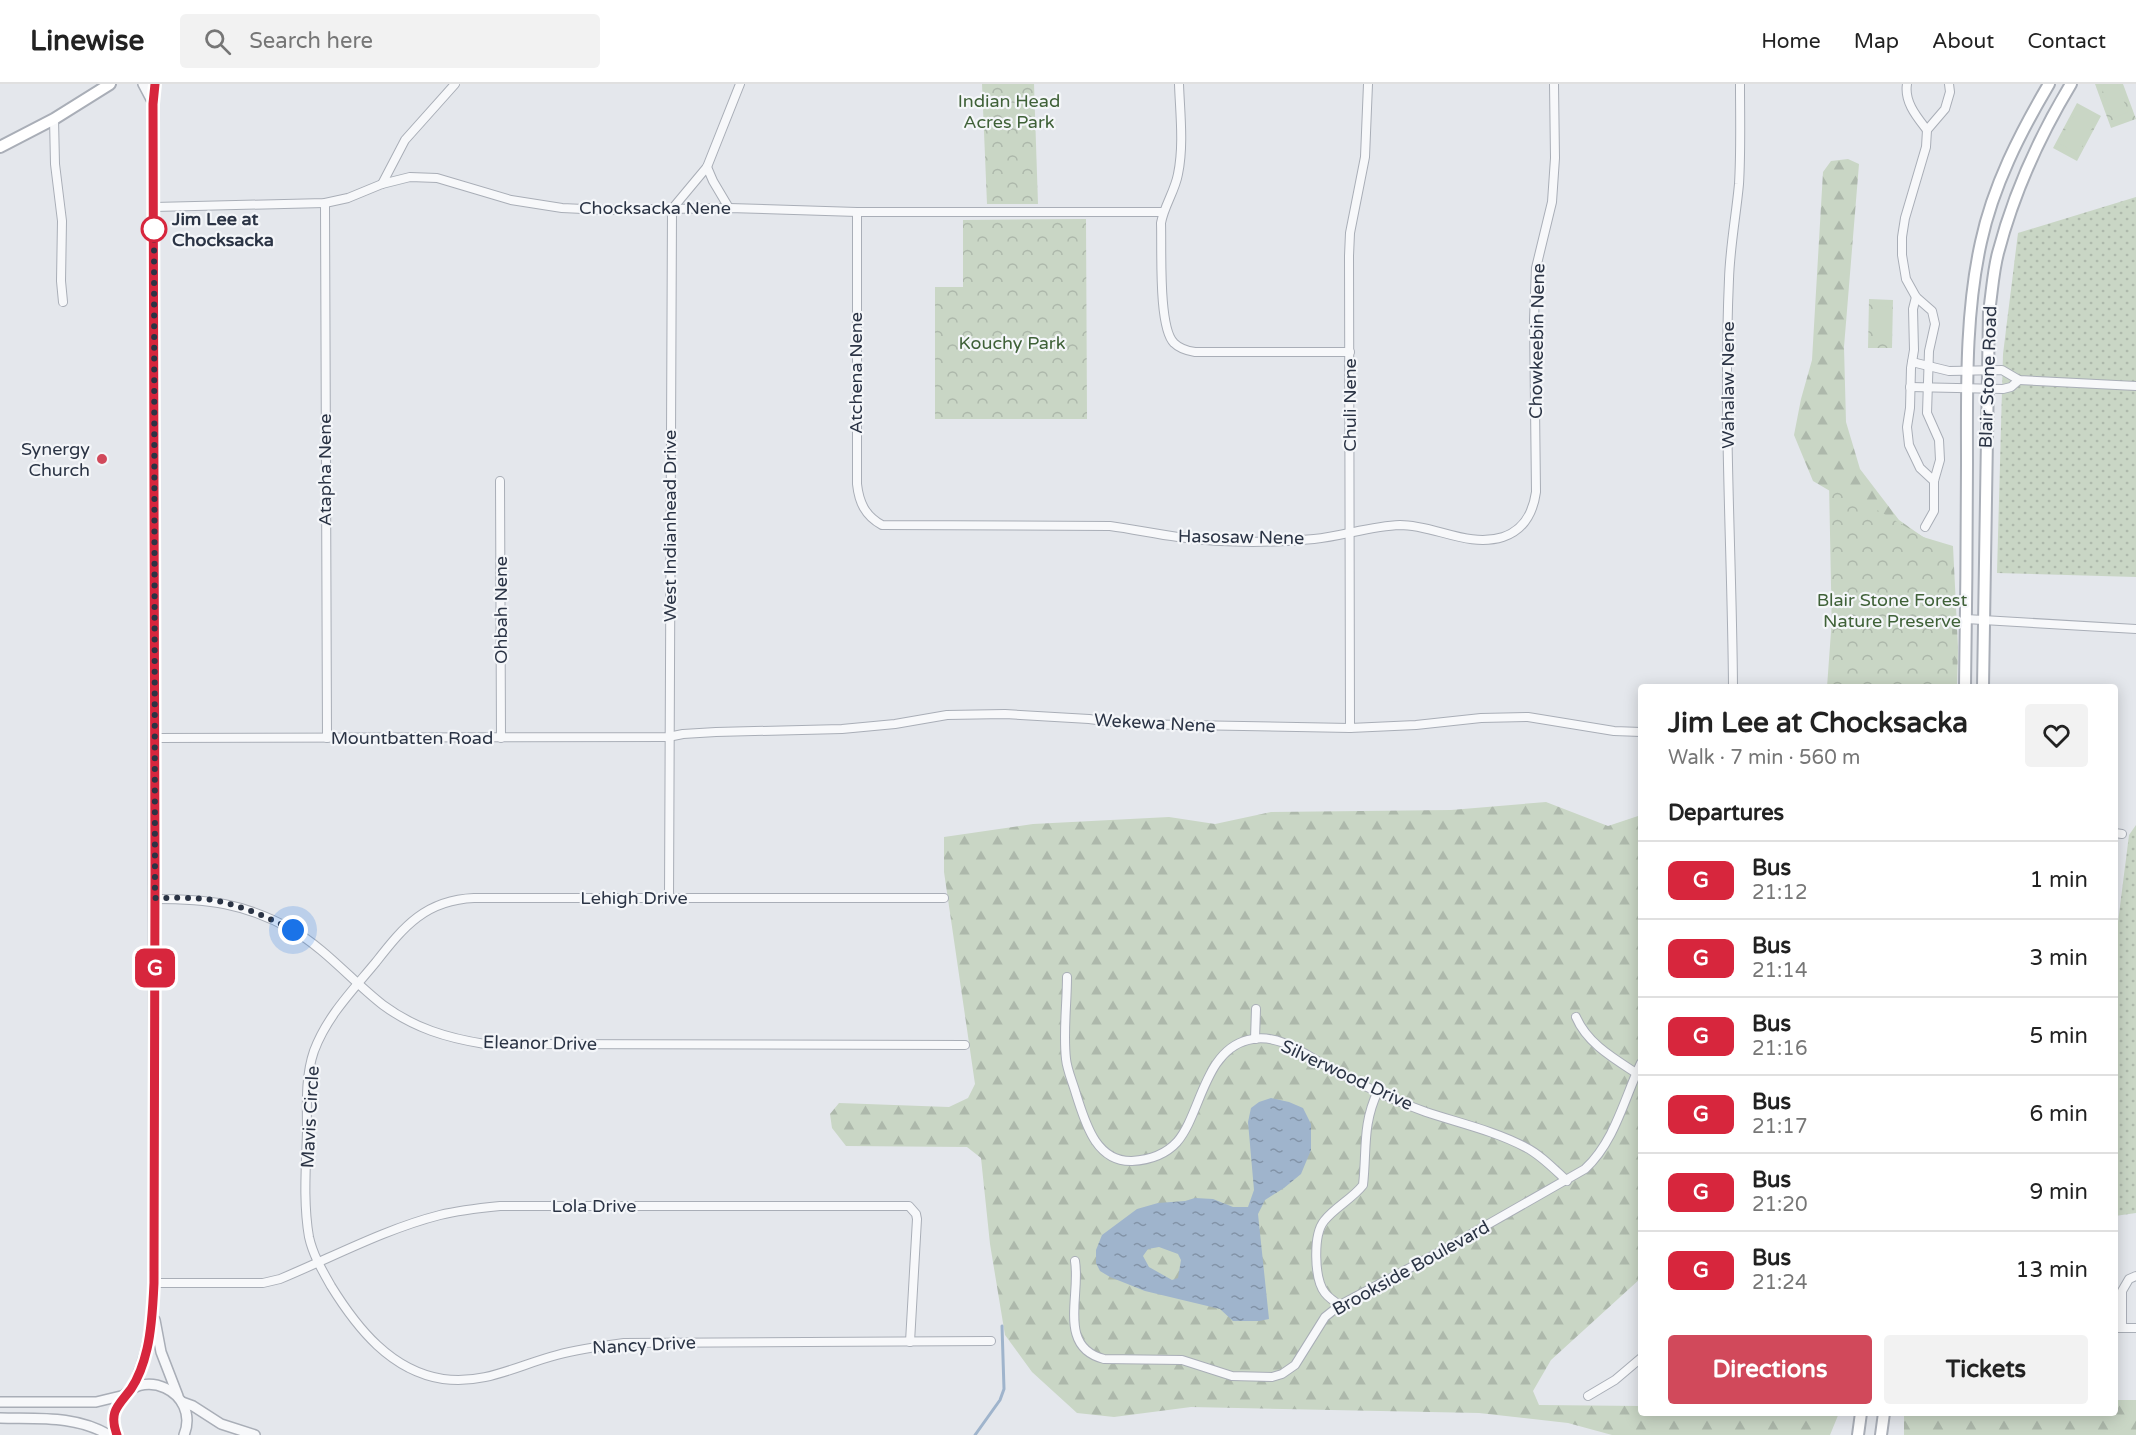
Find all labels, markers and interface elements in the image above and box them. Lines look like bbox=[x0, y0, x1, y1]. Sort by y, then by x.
search box bbox=[180, 14, 600, 68]
text: Linewise bbox=[30, 24, 144, 58]
icon: search bbox=[201, 25, 234, 58]
text: Search here bbox=[249, 28, 373, 54]
text: Home bbox=[1761, 29, 1821, 54]
text: Map bbox=[1854, 29, 1899, 54]
text: About bbox=[1932, 29, 1994, 54]
text: Contact bbox=[2027, 29, 2106, 54]
park label: Indian Head Acres Park bbox=[958, 90, 1060, 133]
street label: Chocksacka Nene bbox=[579, 197, 731, 219]
place label: Jim Lee at Chocksacka bbox=[171, 208, 274, 251]
marker: Jim Lee at Chocksacka bbox=[141, 216, 167, 242]
street label: Chowkeebin Nene bbox=[1525, 263, 1549, 419]
street label: Blair Stone Road bbox=[1975, 305, 2001, 449]
street label: Atchena Nene bbox=[845, 312, 867, 434]
street label: Wahalaw Nene bbox=[1717, 321, 1739, 449]
park label: Kouchy Park bbox=[958, 332, 1066, 354]
street label: Chuli Nene bbox=[1339, 358, 1361, 452]
street label: Atapha Nene bbox=[314, 414, 336, 526]
street label: West Indianhead Drive bbox=[659, 430, 681, 622]
place label: Synergy Church bbox=[21, 438, 90, 481]
marker: Synergy Church bbox=[95, 452, 109, 466]
street label: Hasosaw Nene bbox=[1178, 525, 1304, 549]
street label: Ohbah Nene bbox=[490, 556, 512, 664]
park label: Blair Stone Forest Nature Preserve bbox=[1817, 589, 1967, 632]
button: heart bbox=[2025, 704, 2088, 767]
text: Jim Lee at Chocksacka bbox=[1668, 706, 1968, 740]
street label: Wekewa Nene bbox=[1094, 709, 1216, 737]
street label: Mountbatten Road bbox=[331, 727, 493, 749]
text: Walk · 7 min · 560 m bbox=[1668, 746, 1860, 770]
text: Departures bbox=[1668, 800, 1784, 826]
text: Bus bbox=[1752, 855, 1791, 881]
text: 1 min bbox=[2029, 867, 2088, 893]
text: G bbox=[1693, 868, 1709, 893]
text: 21:12 bbox=[1752, 881, 1807, 905]
street label: Lehigh Drive bbox=[580, 887, 688, 909]
your location bbox=[278, 915, 308, 945]
text: Bus bbox=[1752, 933, 1791, 959]
text: 3 min bbox=[2029, 945, 2088, 971]
text: G bbox=[1693, 946, 1709, 971]
line badge: G bbox=[136, 948, 174, 988]
text: G bbox=[147, 956, 163, 981]
text: 21:14 bbox=[1752, 959, 1807, 983]
text: Bus bbox=[1752, 1011, 1791, 1037]
text: 5 min bbox=[2029, 1023, 2088, 1049]
text: G bbox=[1693, 1024, 1709, 1049]
street label: Eleanor Drive bbox=[483, 1031, 597, 1055]
street label: Silverwood Drive bbox=[1278, 1035, 1416, 1115]
text: 21:16 bbox=[1752, 1037, 1807, 1061]
street label: Mavis Circle bbox=[296, 1065, 324, 1169]
text: Bus bbox=[1752, 1089, 1791, 1115]
text: 6 min bbox=[2029, 1101, 2088, 1127]
text: G bbox=[1693, 1102, 1709, 1127]
text: 21:17 bbox=[1752, 1115, 1807, 1139]
text: Bus bbox=[1752, 1167, 1791, 1193]
text: 9 min bbox=[2029, 1179, 2088, 1205]
text: G bbox=[1693, 1180, 1709, 1205]
text: 21:20 bbox=[1752, 1193, 1807, 1217]
street label: Lola Drive bbox=[552, 1195, 636, 1217]
street label: Brookside Boulevard bbox=[1329, 1216, 1493, 1320]
text: Bus bbox=[1752, 1245, 1791, 1271]
text: 13 min bbox=[2016, 1257, 2088, 1283]
text: G bbox=[1693, 1258, 1709, 1283]
text: 21:24 bbox=[1752, 1271, 1807, 1295]
street label: Nancy Drive bbox=[592, 1331, 696, 1359]
button: Directions bbox=[1668, 1335, 1872, 1404]
button: Tickets bbox=[1884, 1335, 2088, 1404]

